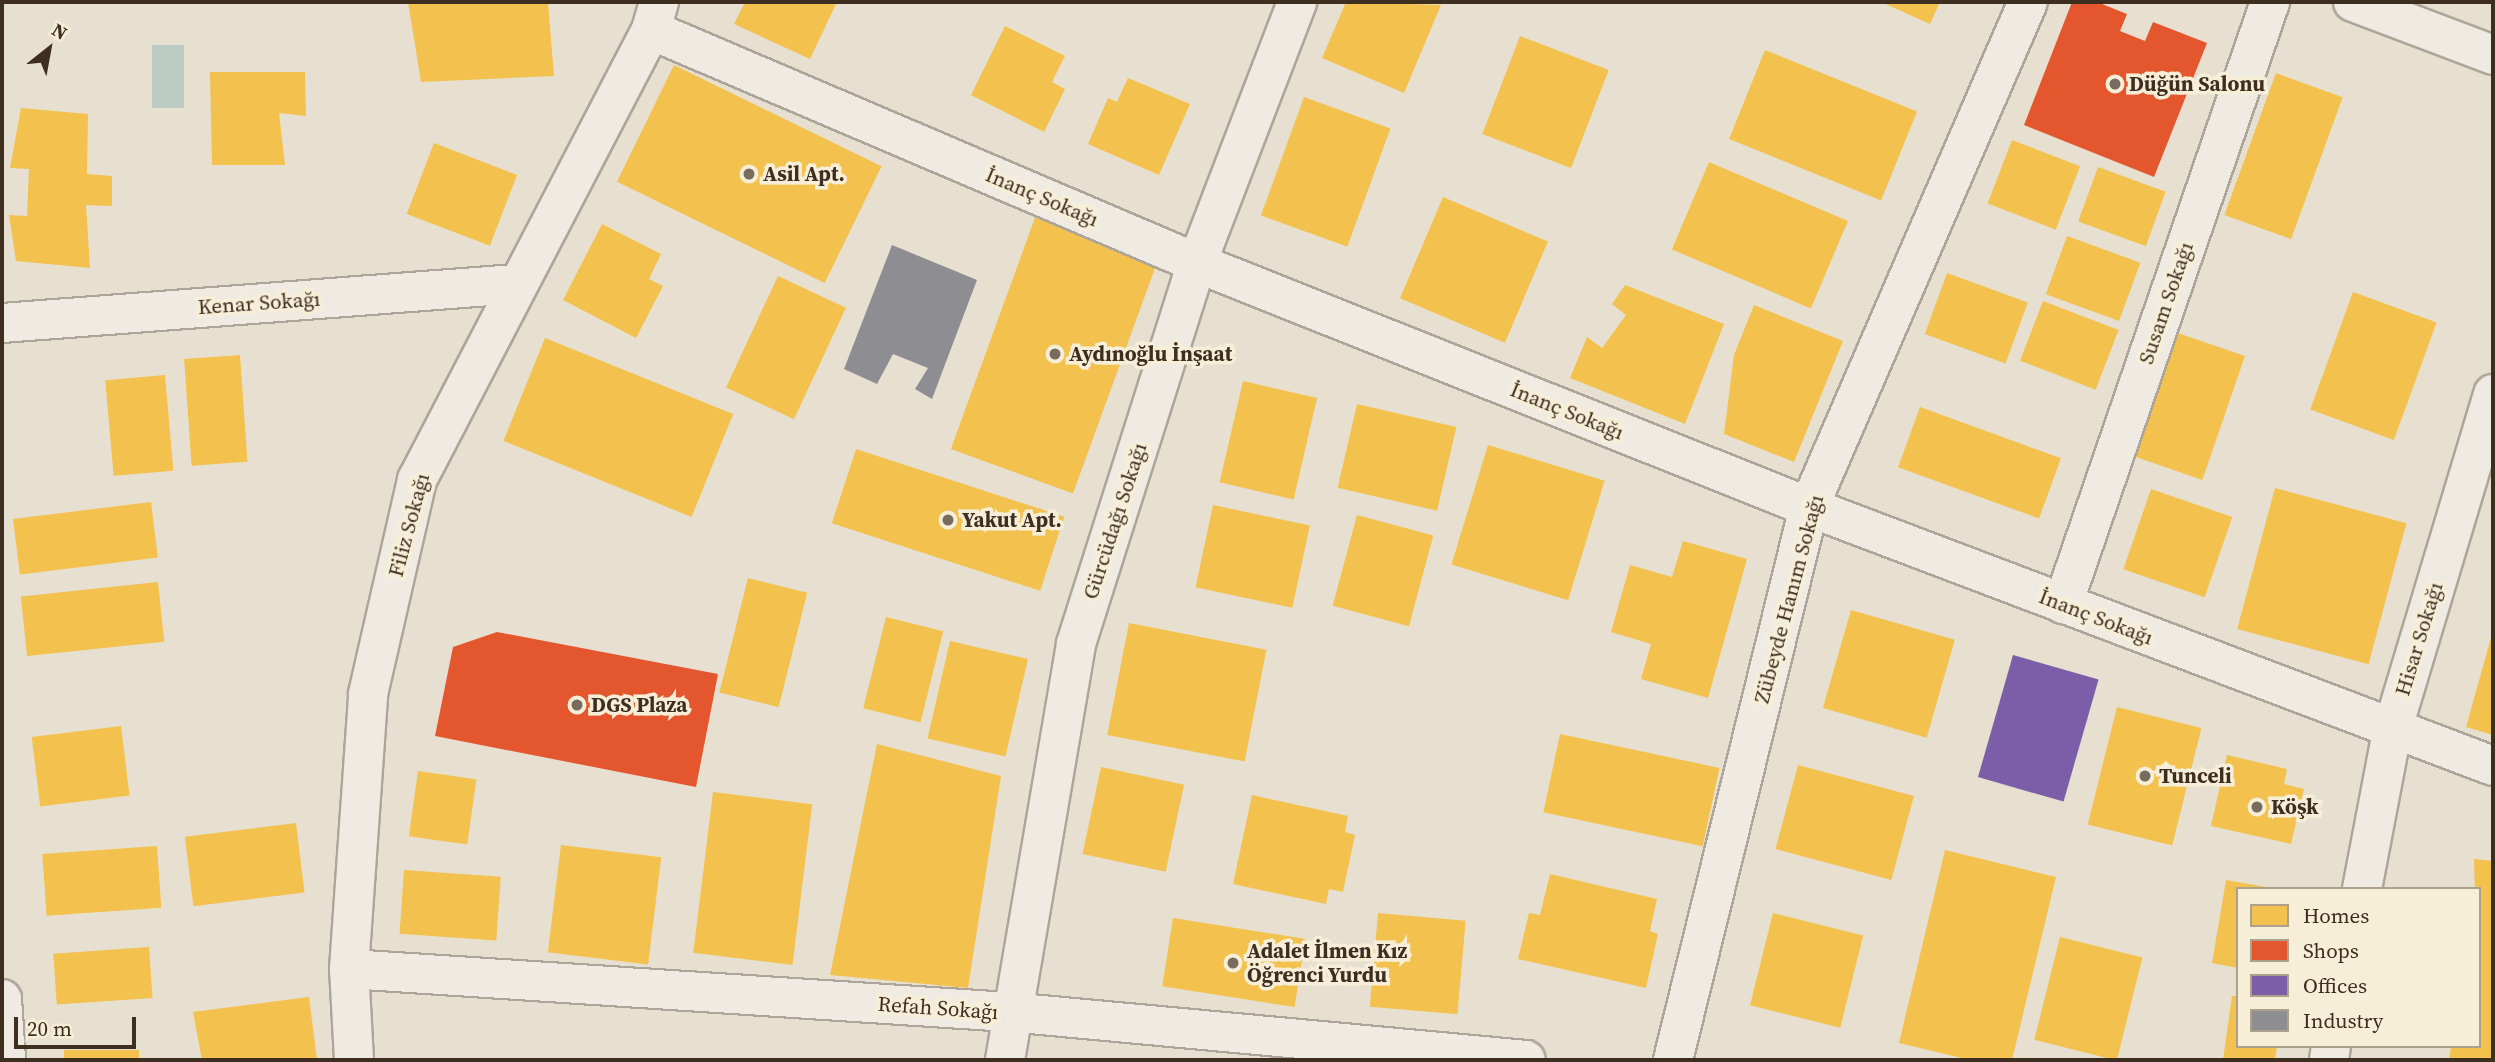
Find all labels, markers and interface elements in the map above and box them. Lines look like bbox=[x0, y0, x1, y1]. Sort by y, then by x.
north arrow bbox=[14, 14, 84, 84]
text: N bbox=[47, 16, 72, 46]
place label: Düğün Salonu bbox=[2129, 71, 2265, 97]
marker: Düğün Salonu bbox=[2107, 76, 2123, 92]
place label: Asil Apt. bbox=[763, 161, 845, 187]
street label: İnanç Sokağı bbox=[982, 162, 1102, 232]
marker: Asil Apt. bbox=[741, 166, 757, 182]
street label: Susam Sokağı bbox=[2133, 239, 2199, 367]
street label: Kenar Sokağı bbox=[197, 286, 321, 320]
place label: Aydınoğlu İnşaat bbox=[1069, 341, 1232, 367]
marker: Aydınoğlu İnşaat bbox=[1047, 346, 1063, 362]
street label: İnanç Sokağı bbox=[1507, 377, 1627, 445]
street label: Gürcüdağı Sokağı bbox=[1078, 440, 1152, 602]
street label: Filiz Sokağı bbox=[383, 470, 435, 580]
street label: Zübeyde Hanım Sokağı bbox=[1749, 492, 1829, 706]
place label: Yakut Apt. bbox=[962, 507, 1062, 533]
marker: Yakut Apt. bbox=[940, 512, 956, 528]
street label: Hisar Sokağı bbox=[2390, 579, 2448, 699]
street label: İnanç Sokağı bbox=[2035, 584, 2157, 650]
place label: DGS Plaza bbox=[591, 692, 687, 718]
marker: DGS Plaza bbox=[569, 697, 585, 713]
place label: Tunceli bbox=[2159, 763, 2232, 789]
marker: Tunceli bbox=[2137, 768, 2153, 784]
place label: Köşk bbox=[2271, 794, 2319, 820]
marker: Köşk bbox=[2249, 799, 2265, 815]
legend bbox=[2236, 887, 2481, 1048]
text: Homes bbox=[2303, 901, 2369, 930]
text: Shops bbox=[2303, 936, 2359, 965]
place label: Adalet İlmen Kız Öğrenci Yurdu bbox=[1247, 938, 1407, 988]
marker: Adalet İlmen Kız Öğrenci Yurdu bbox=[1225, 955, 1241, 971]
text: Offices bbox=[2303, 971, 2367, 1000]
street label: Refah Sokağı bbox=[877, 991, 999, 1025]
scale bar bbox=[18, 1002, 140, 1046]
text: Industry bbox=[2303, 1006, 2383, 1035]
text: 20 m bbox=[27, 1014, 72, 1043]

